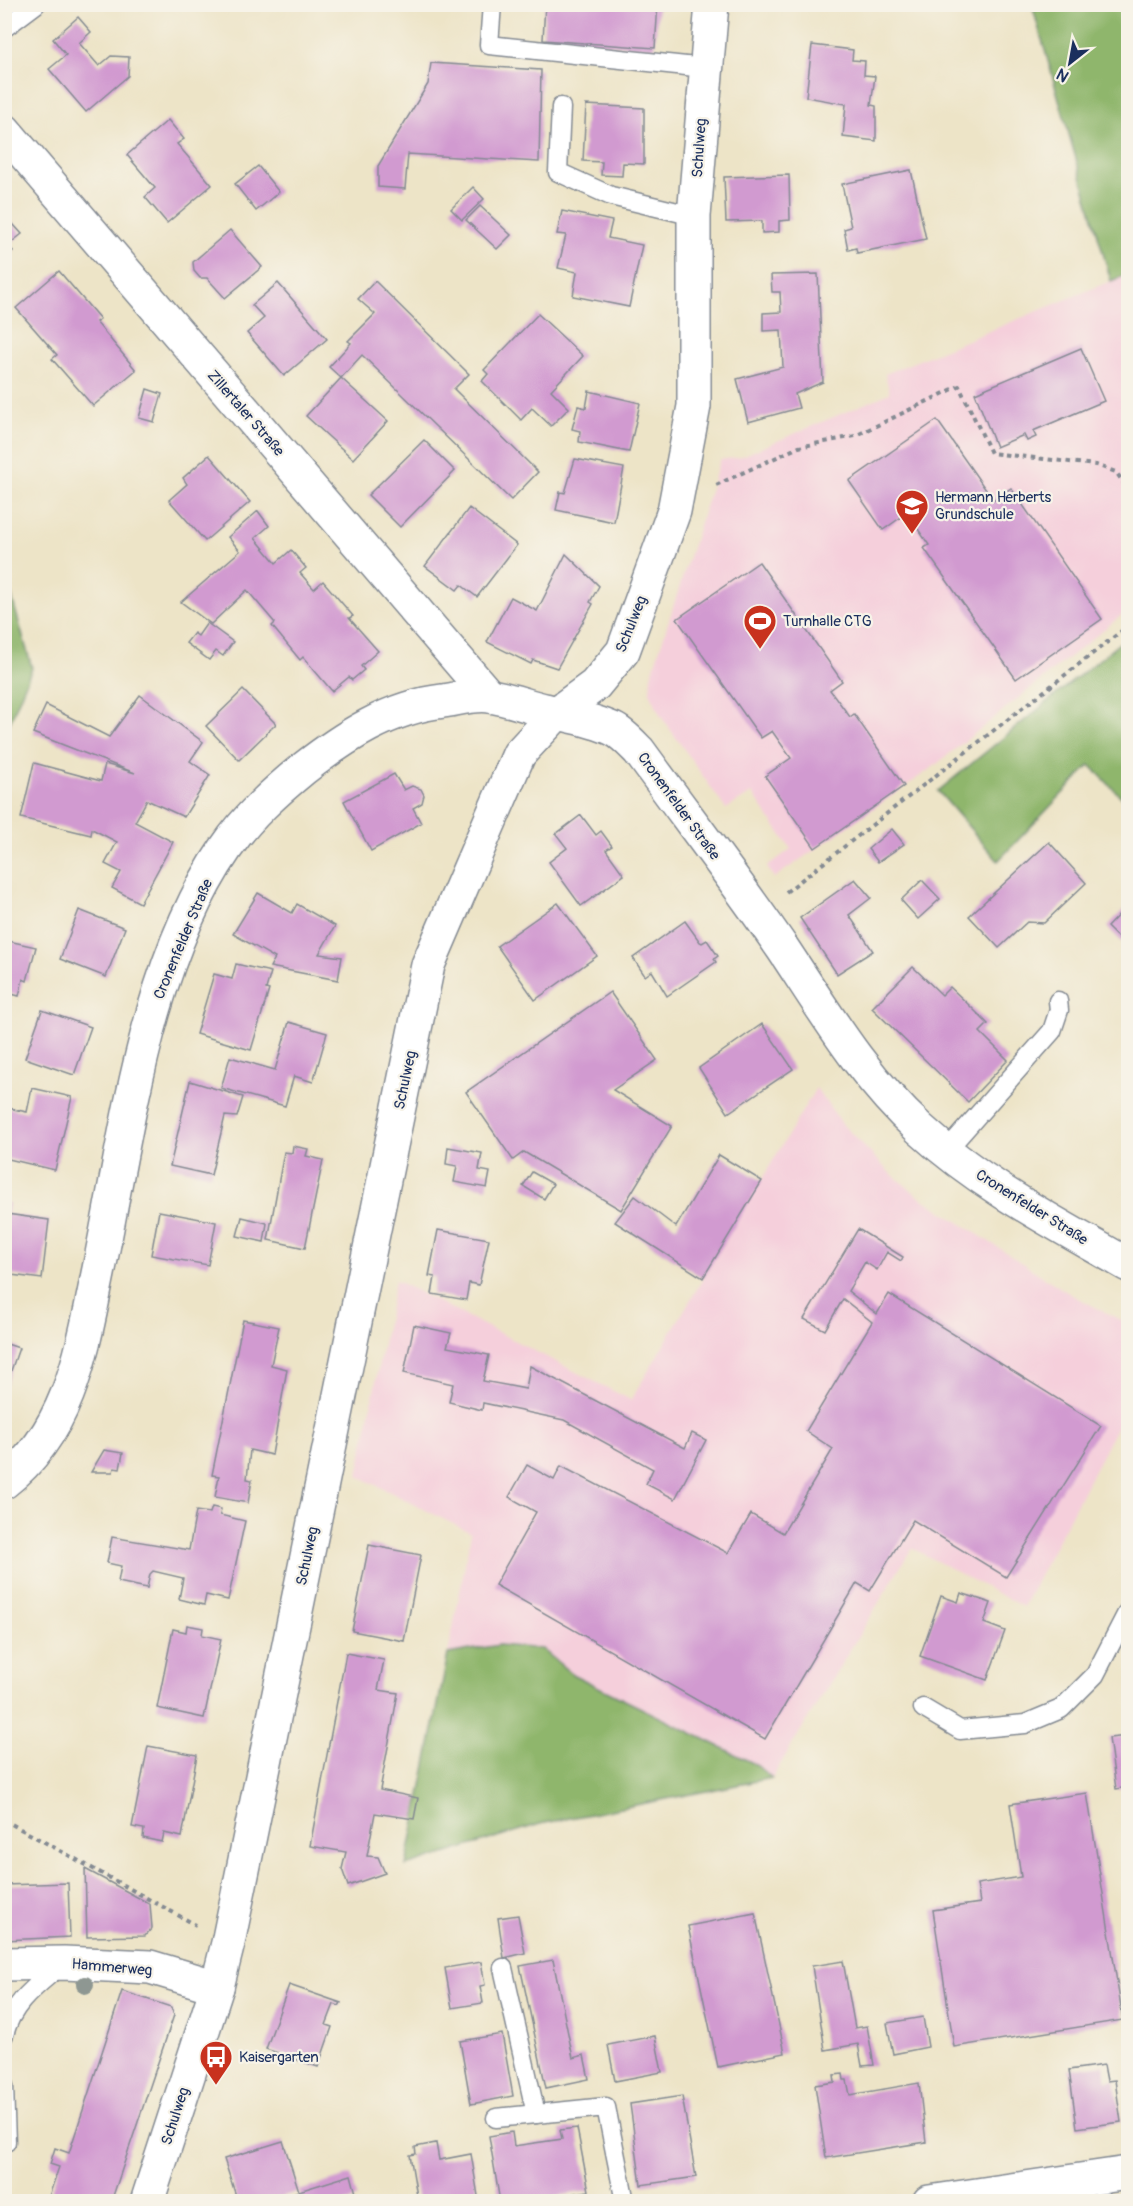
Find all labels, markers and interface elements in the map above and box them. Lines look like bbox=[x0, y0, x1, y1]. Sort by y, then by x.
north arrow bbox=[1040, 33, 1100, 93]
text: N bbox=[1053, 64, 1073, 86]
street label: Schulweg bbox=[688, 118, 711, 178]
street label: Zillertaler Straße bbox=[203, 366, 289, 461]
school or university icon: Hermann Herberts Grundschule bbox=[894, 488, 930, 535]
place label: Hermann Herberts Grundschule bbox=[935, 488, 1052, 524]
street label: Schulweg bbox=[611, 593, 651, 655]
sports icon: Turnhalle CTG bbox=[742, 603, 778, 650]
place label: Turnhalle CTG bbox=[783, 612, 872, 631]
street label: Cronenfelder Straße bbox=[633, 749, 724, 864]
street label: Cronenfelder Straße bbox=[150, 876, 218, 1002]
street label: Schulweg bbox=[390, 1049, 421, 1111]
street label: Cronenfelder Straße bbox=[972, 1165, 1092, 1250]
street label: Schulweg bbox=[292, 1525, 323, 1587]
street label: Hammerweg bbox=[71, 1955, 153, 1980]
bus stop icon: Kaisergarten bbox=[198, 2039, 234, 2086]
place label: Kaisergarten bbox=[239, 2048, 319, 2067]
street label: Schulweg bbox=[157, 2085, 194, 2147]

